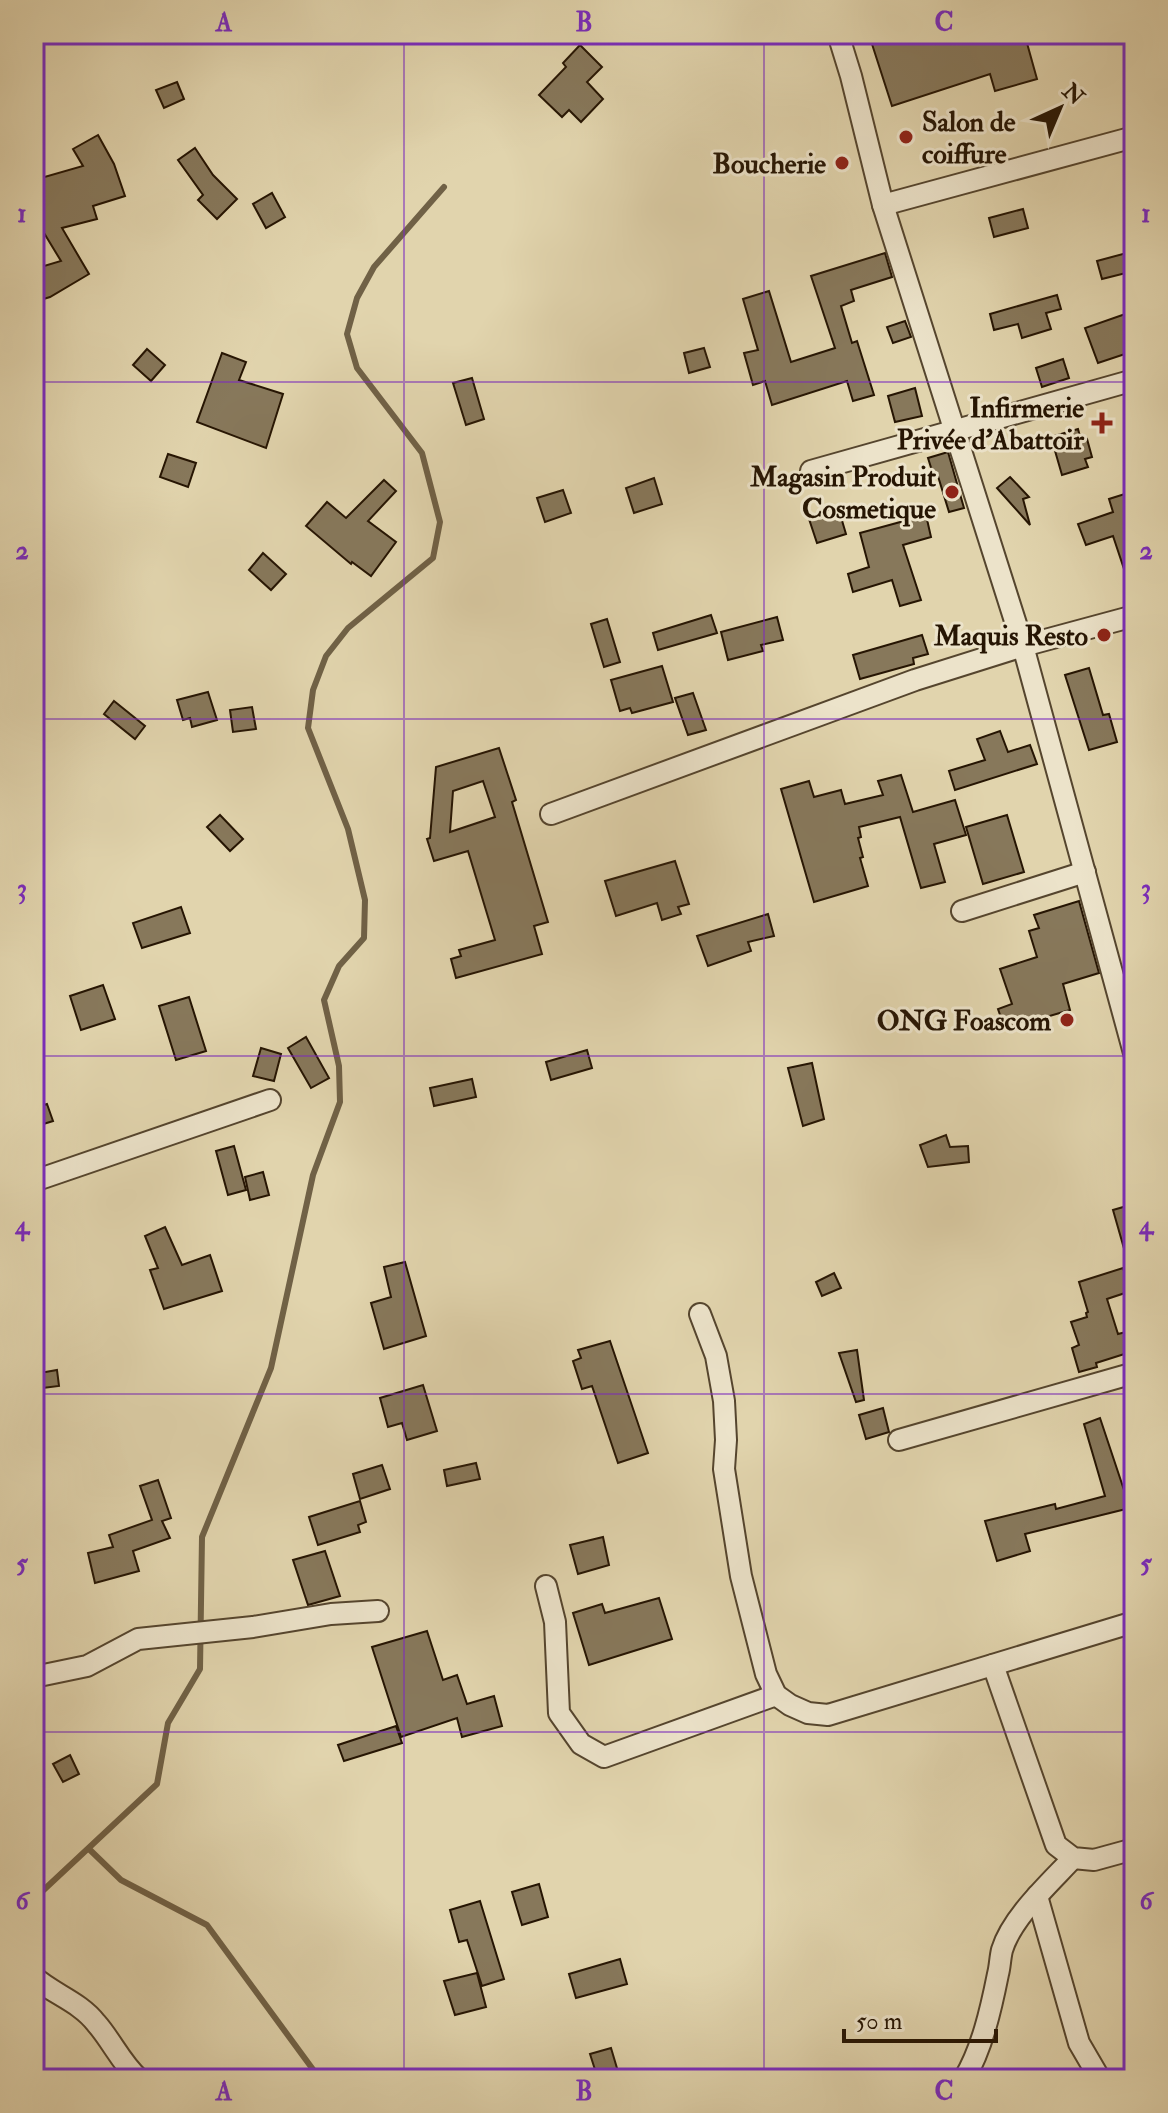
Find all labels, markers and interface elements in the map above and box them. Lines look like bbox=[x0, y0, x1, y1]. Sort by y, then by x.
text: A bbox=[215, 7, 233, 39]
text: B bbox=[575, 7, 593, 39]
text: C bbox=[934, 7, 954, 39]
north arrow bbox=[1020, 68, 1100, 148]
text: N bbox=[1056, 77, 1090, 111]
place label: Salon de coiffure bbox=[922, 105, 1016, 172]
marker: Salon de coiffure bbox=[897, 128, 915, 146]
place label: Boucherie bbox=[713, 147, 826, 182]
marker: Boucherie bbox=[833, 154, 851, 172]
text: 1 bbox=[17, 198, 27, 230]
text: 1 bbox=[1141, 198, 1151, 230]
place label: Infirmerie Privée d'Abattoir bbox=[897, 391, 1085, 458]
marker: Infirmerie Privée d'Abattoir bbox=[1091, 412, 1113, 434]
place label: Magasin Produit Cosmetique bbox=[749, 460, 936, 527]
marker: Magasin Produit Cosmetique bbox=[943, 483, 961, 501]
text: 2 bbox=[15, 535, 29, 567]
text: 2 bbox=[1139, 535, 1153, 567]
place label: Maquis Resto bbox=[933, 619, 1089, 654]
marker: Maquis Resto bbox=[1095, 626, 1113, 644]
text: 3 bbox=[17, 873, 27, 905]
text: 3 bbox=[1141, 873, 1151, 905]
place label: ONG Foascom bbox=[877, 1004, 1051, 1039]
marker: ONG Foascom bbox=[1058, 1011, 1076, 1029]
text: 4 bbox=[14, 1210, 31, 1242]
text: 4 bbox=[1138, 1210, 1155, 1242]
text: 5 bbox=[16, 1548, 28, 1580]
text: 5 bbox=[1140, 1548, 1152, 1580]
text: 6 bbox=[15, 1885, 30, 1917]
text: 6 bbox=[1139, 1885, 1154, 1917]
scale bar bbox=[844, 1993, 996, 2043]
text: 50 m bbox=[856, 2006, 903, 2037]
text: A bbox=[215, 2076, 233, 2108]
text: B bbox=[575, 2076, 593, 2108]
text: C bbox=[934, 2076, 954, 2108]

